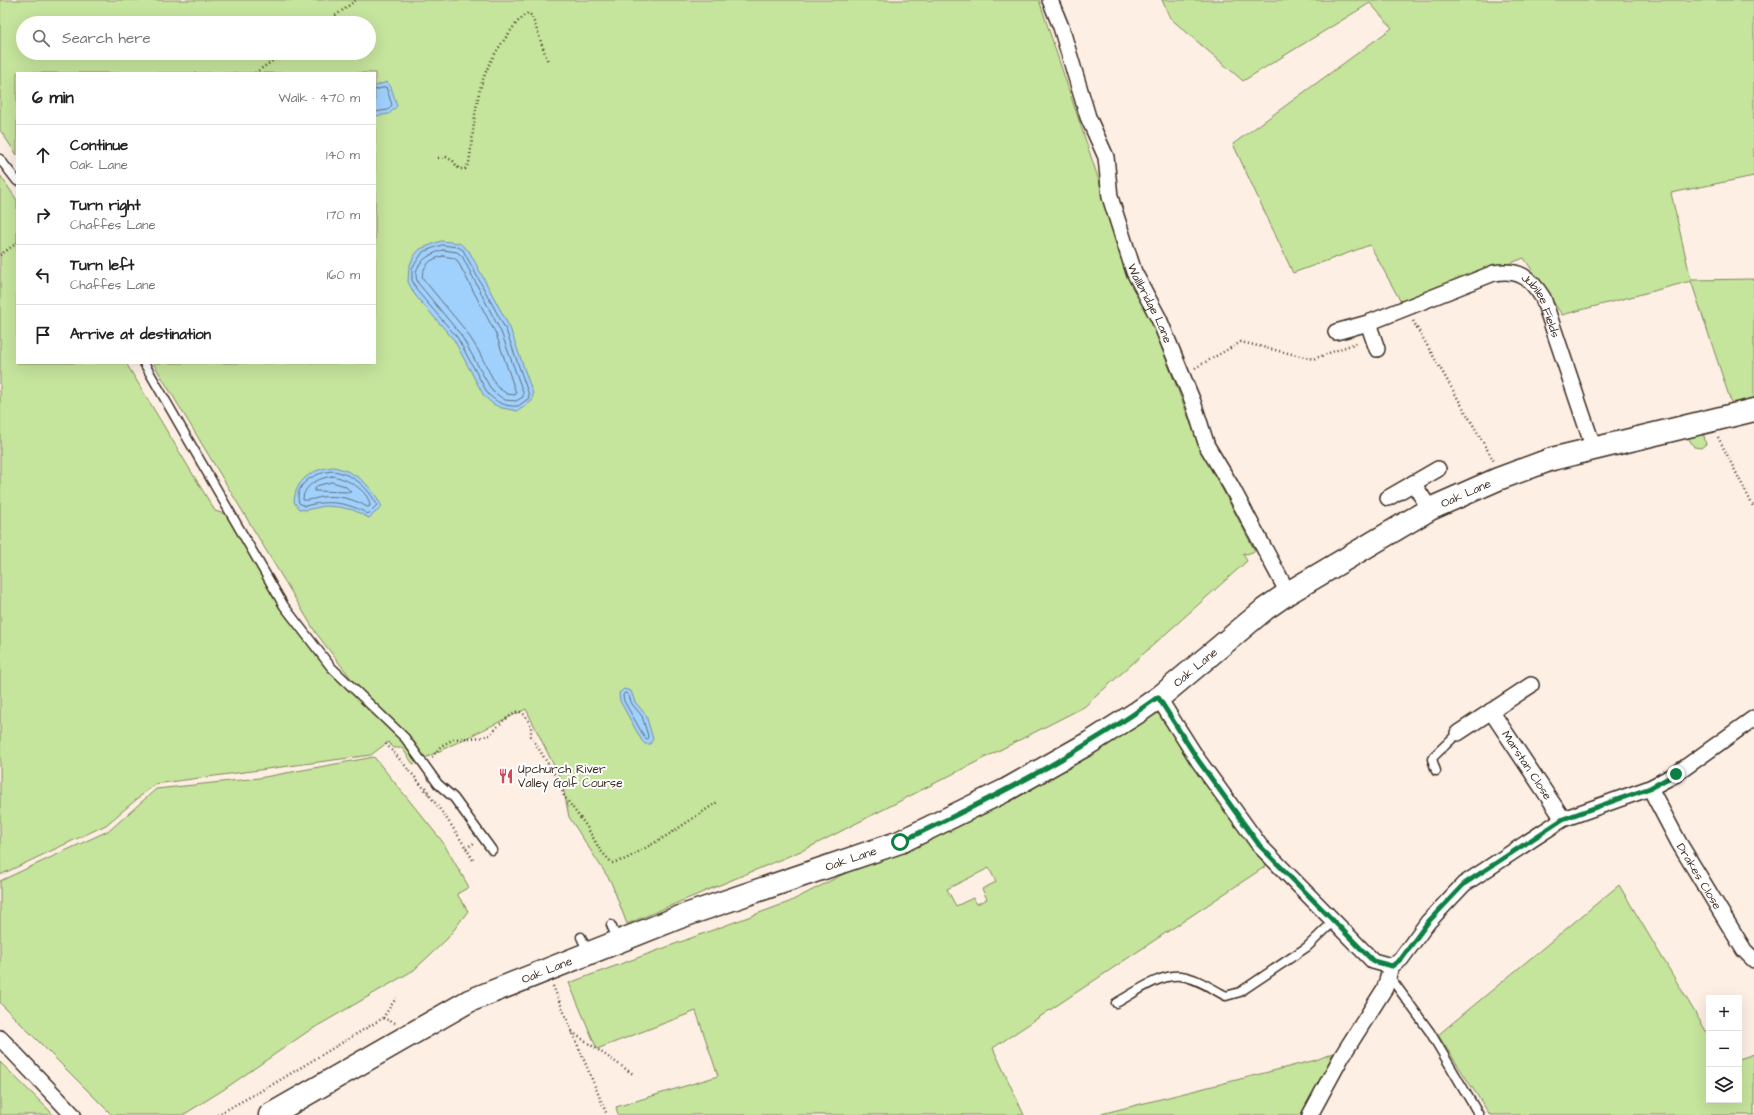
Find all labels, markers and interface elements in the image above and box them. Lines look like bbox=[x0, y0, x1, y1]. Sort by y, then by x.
search box bbox=[16, 16, 376, 60]
icon: search bbox=[30, 27, 52, 49]
text: Search here bbox=[62, 28, 151, 49]
text: 6 min bbox=[32, 86, 74, 110]
text: Walk · 470 m bbox=[279, 89, 360, 107]
text: Continue bbox=[70, 135, 128, 156]
icon: ahead bbox=[32, 144, 54, 166]
text: 140 m bbox=[326, 146, 360, 164]
text: Oak Lane bbox=[70, 156, 128, 174]
text: Turn right bbox=[70, 195, 141, 216]
icon: right bbox=[32, 204, 54, 226]
text: 170 m bbox=[327, 206, 360, 224]
text: Chaffes Lane bbox=[70, 216, 156, 234]
text: Turn left bbox=[70, 255, 134, 276]
street label: Wallbridge Lane bbox=[1123, 262, 1176, 346]
icon: left bbox=[32, 264, 54, 286]
text: 160 m bbox=[327, 266, 360, 284]
street label: Jubilee Fields bbox=[1518, 269, 1564, 340]
text: Chaffes Lane bbox=[70, 276, 156, 294]
icon: arrive bbox=[32, 324, 54, 346]
text: Arrive at destination bbox=[70, 324, 211, 345]
street label: Oak Lane bbox=[1438, 475, 1494, 512]
street label: Oak Lane bbox=[1170, 644, 1222, 691]
street label: Marstan Close bbox=[1497, 727, 1556, 804]
place label: Upchurch River Valley Golf Course bbox=[518, 761, 623, 793]
route end bbox=[1667, 765, 1685, 783]
restaurant icon: Upchurch River Valley Golf Course bbox=[497, 767, 515, 785]
route start bbox=[891, 833, 909, 851]
street label: Drakes Close bbox=[1672, 840, 1726, 913]
street label: Oak Lane bbox=[823, 842, 879, 876]
street label: Oak Lane bbox=[519, 953, 575, 988]
map controls bbox=[1706, 995, 1742, 1103]
button: + bbox=[1706, 995, 1742, 1031]
button: − bbox=[1706, 1031, 1742, 1067]
button: layers bbox=[1706, 1067, 1742, 1103]

